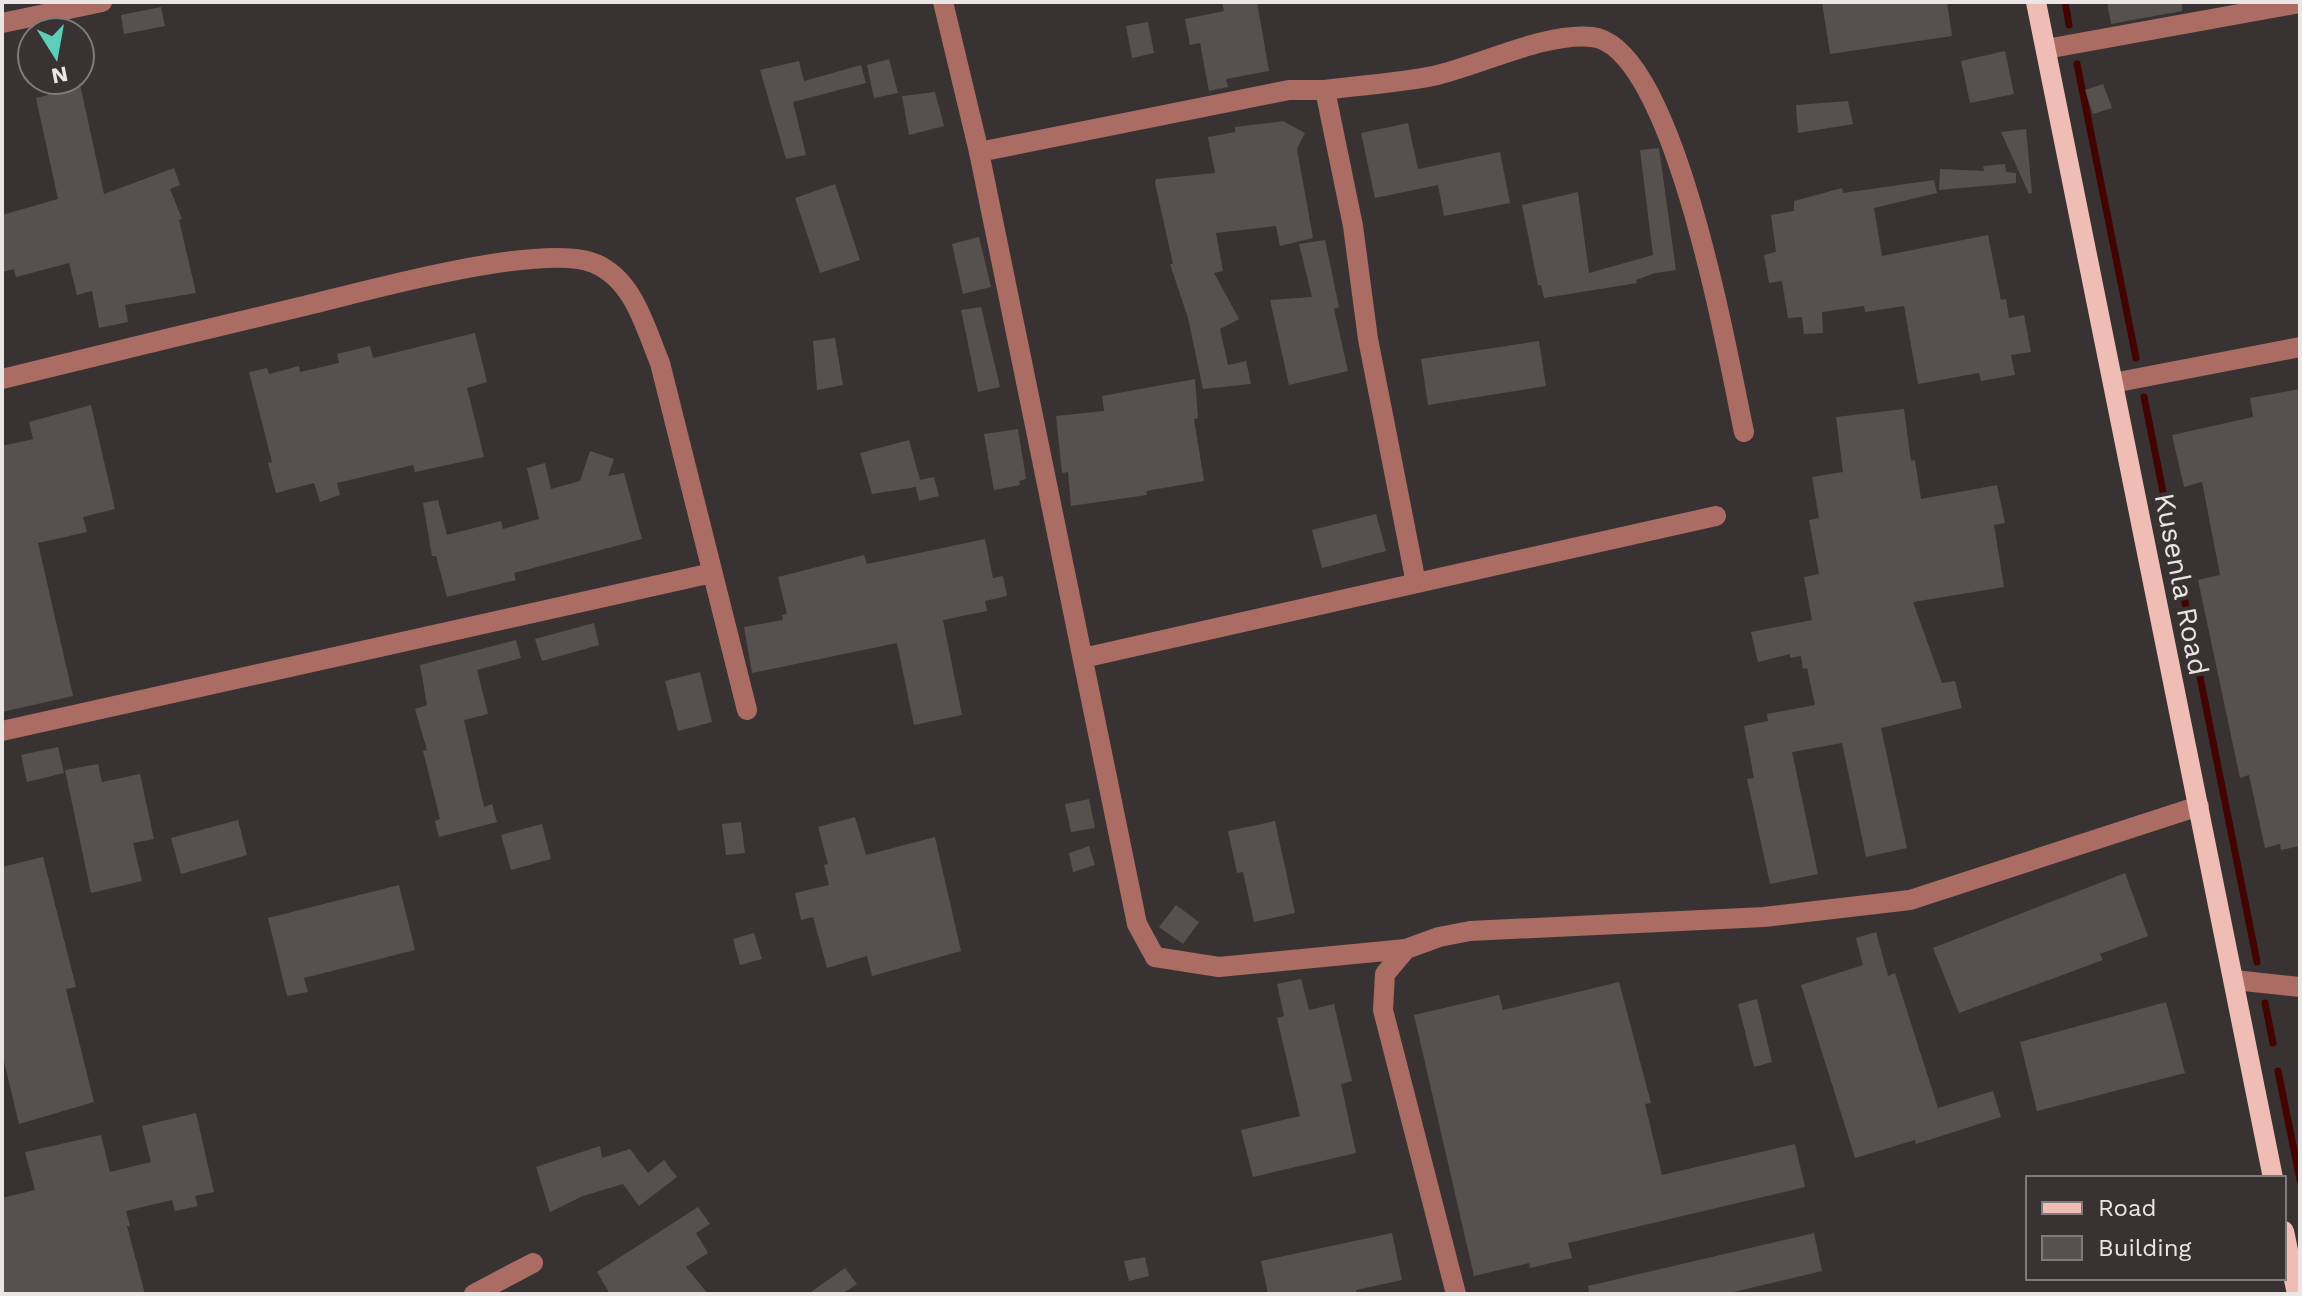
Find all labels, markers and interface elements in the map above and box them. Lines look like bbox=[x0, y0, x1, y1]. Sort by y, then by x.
north arrow bbox=[16, 16, 96, 96]
text: N bbox=[49, 61, 70, 89]
street label: Kusenla Road bbox=[2148, 490, 2215, 678]
legend bbox=[2026, 1176, 2286, 1280]
text: Road bbox=[2098, 1194, 2157, 1222]
text: Building bbox=[2098, 1234, 2191, 1262]

